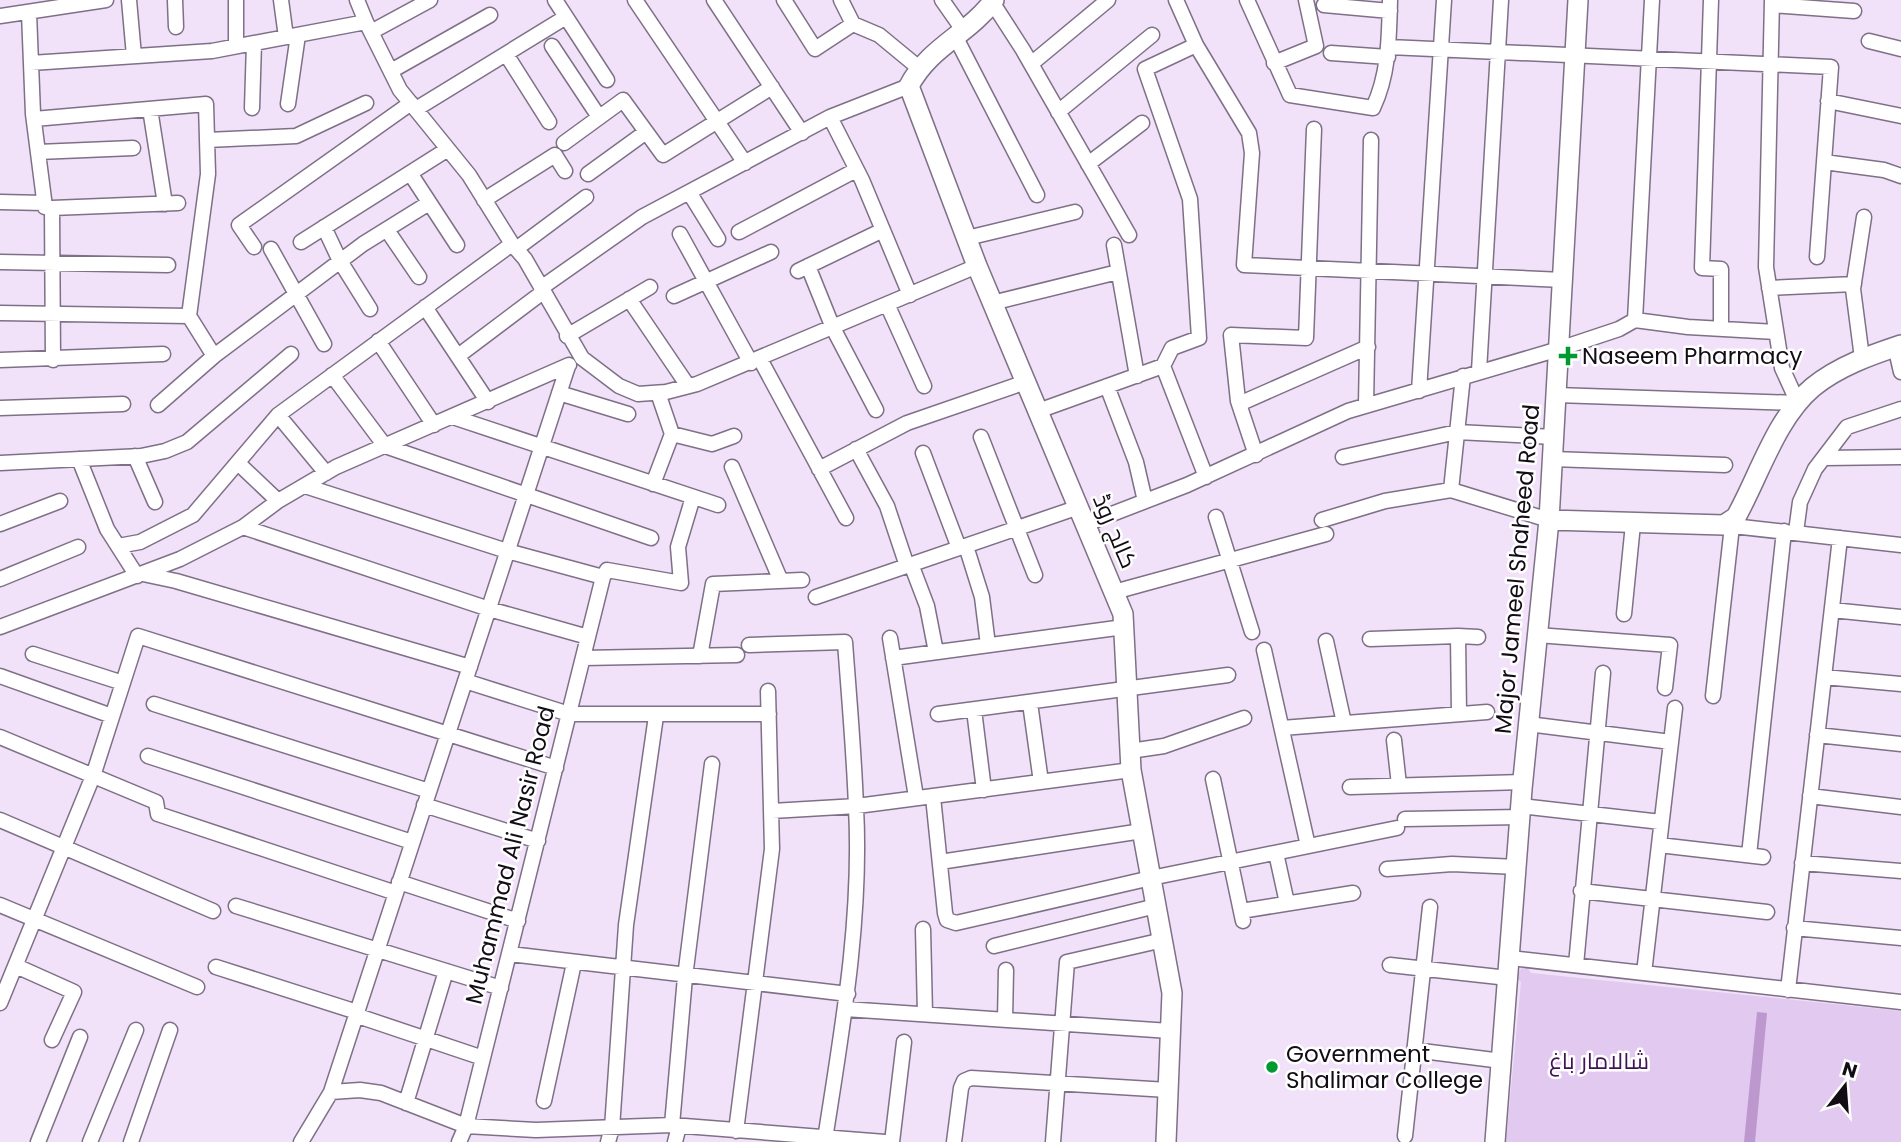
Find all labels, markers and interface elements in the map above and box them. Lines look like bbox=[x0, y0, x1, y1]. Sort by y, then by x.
place label: Naseem Pharmacy bbox=[1582, 340, 1802, 372]
marker: Naseem Pharmacy bbox=[1560, 348, 1576, 364]
street label: Major Jameel Shaheed Road bbox=[1487, 403, 1547, 735]
street label: کالج روڈ bbox=[1085, 489, 1145, 573]
street label: Muhammad Ali Nasir Road bbox=[457, 703, 563, 1007]
place label: Government Shalimar College bbox=[1286, 1038, 1483, 1096]
park label: شالامار باغ bbox=[1549, 1045, 1649, 1077]
north arrow bbox=[1810, 1051, 1880, 1121]
text: N bbox=[1839, 1055, 1861, 1085]
marker: Government Shalimar College bbox=[1264, 1059, 1280, 1075]

